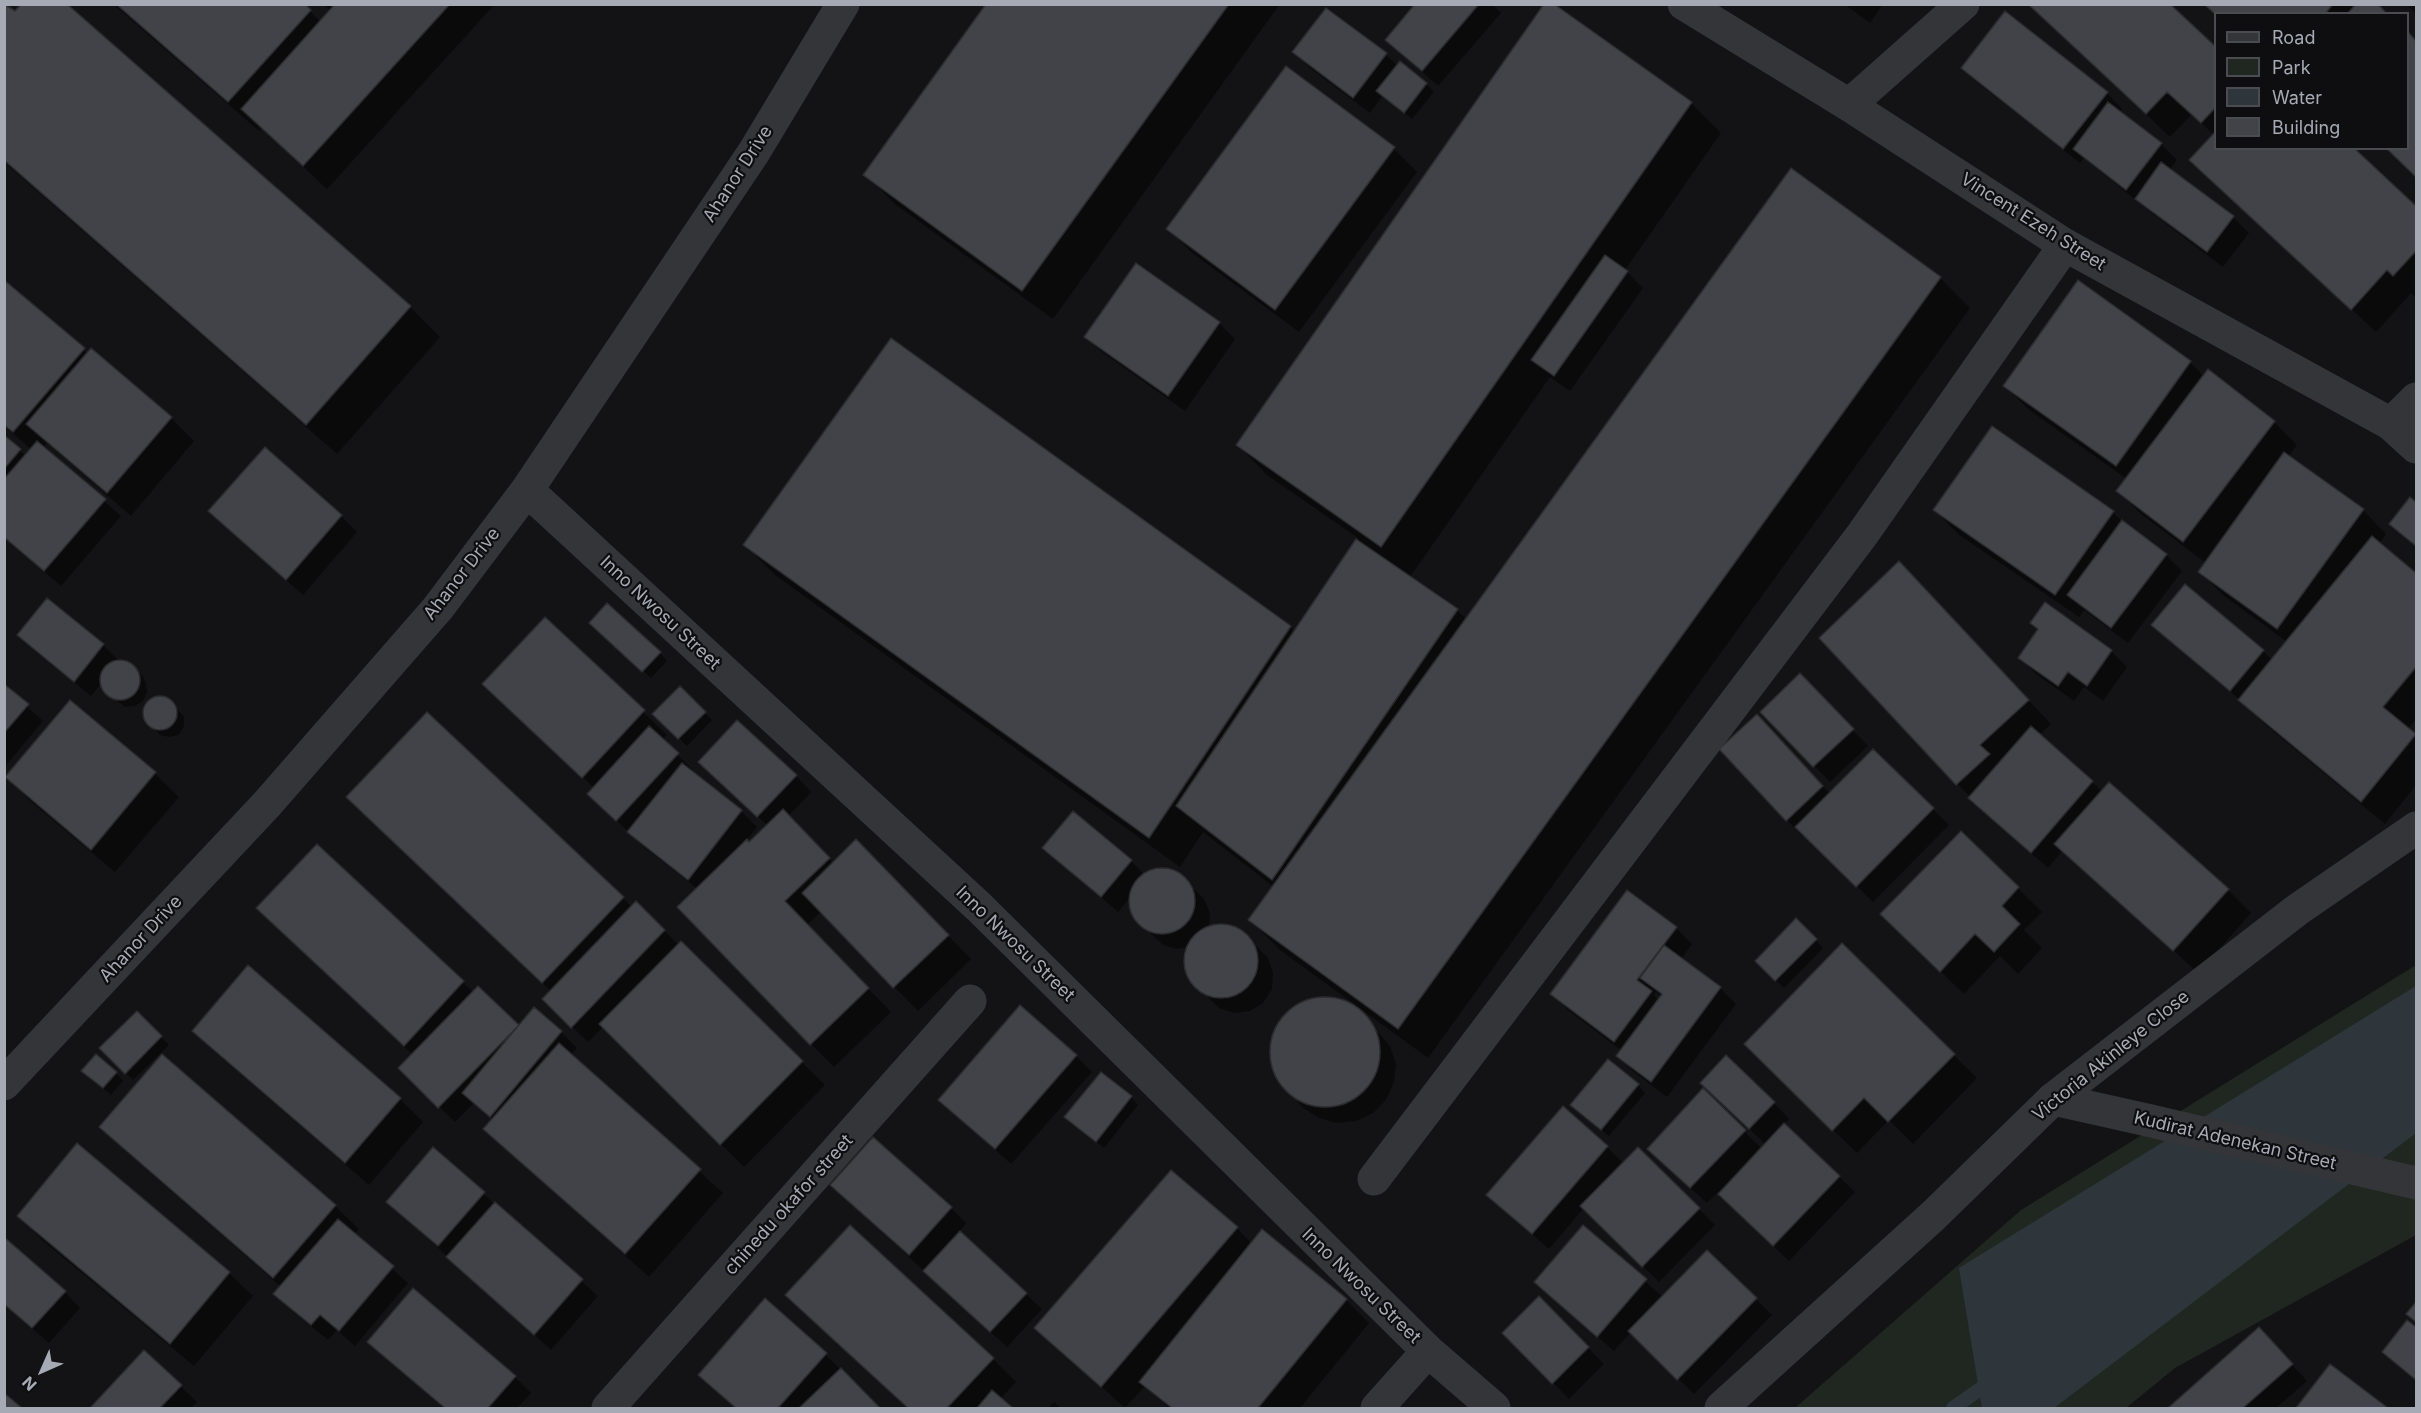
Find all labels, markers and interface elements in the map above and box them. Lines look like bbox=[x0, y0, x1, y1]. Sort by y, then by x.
legend bbox=[2214, 12, 2409, 150]
text: Road bbox=[2272, 27, 2315, 48]
text: Park bbox=[2272, 57, 2311, 78]
text: Water bbox=[2272, 87, 2322, 108]
text: Building bbox=[2272, 117, 2340, 138]
street label: Ahanor Drive bbox=[699, 122, 777, 226]
street label: Vincent Ezeh Street bbox=[1956, 169, 2110, 275]
street label: Ahanor Drive bbox=[419, 524, 505, 624]
street label: Inno Nwosu Street bbox=[595, 552, 725, 674]
street label: Inno Nwosu Street bbox=[951, 882, 1079, 1006]
street label: Ahanor Drive bbox=[95, 891, 187, 987]
street label: Victoria Akinleye Close bbox=[2028, 986, 2194, 1126]
street label: Kudirat Adenekan Street bbox=[2132, 1107, 2338, 1175]
street label: chinedu okafor street bbox=[720, 1130, 858, 1280]
street label: Inno Nwosu Street bbox=[1297, 1224, 1425, 1348]
north arrow bbox=[12, 1341, 72, 1401]
text: N bbox=[18, 1372, 41, 1395]

